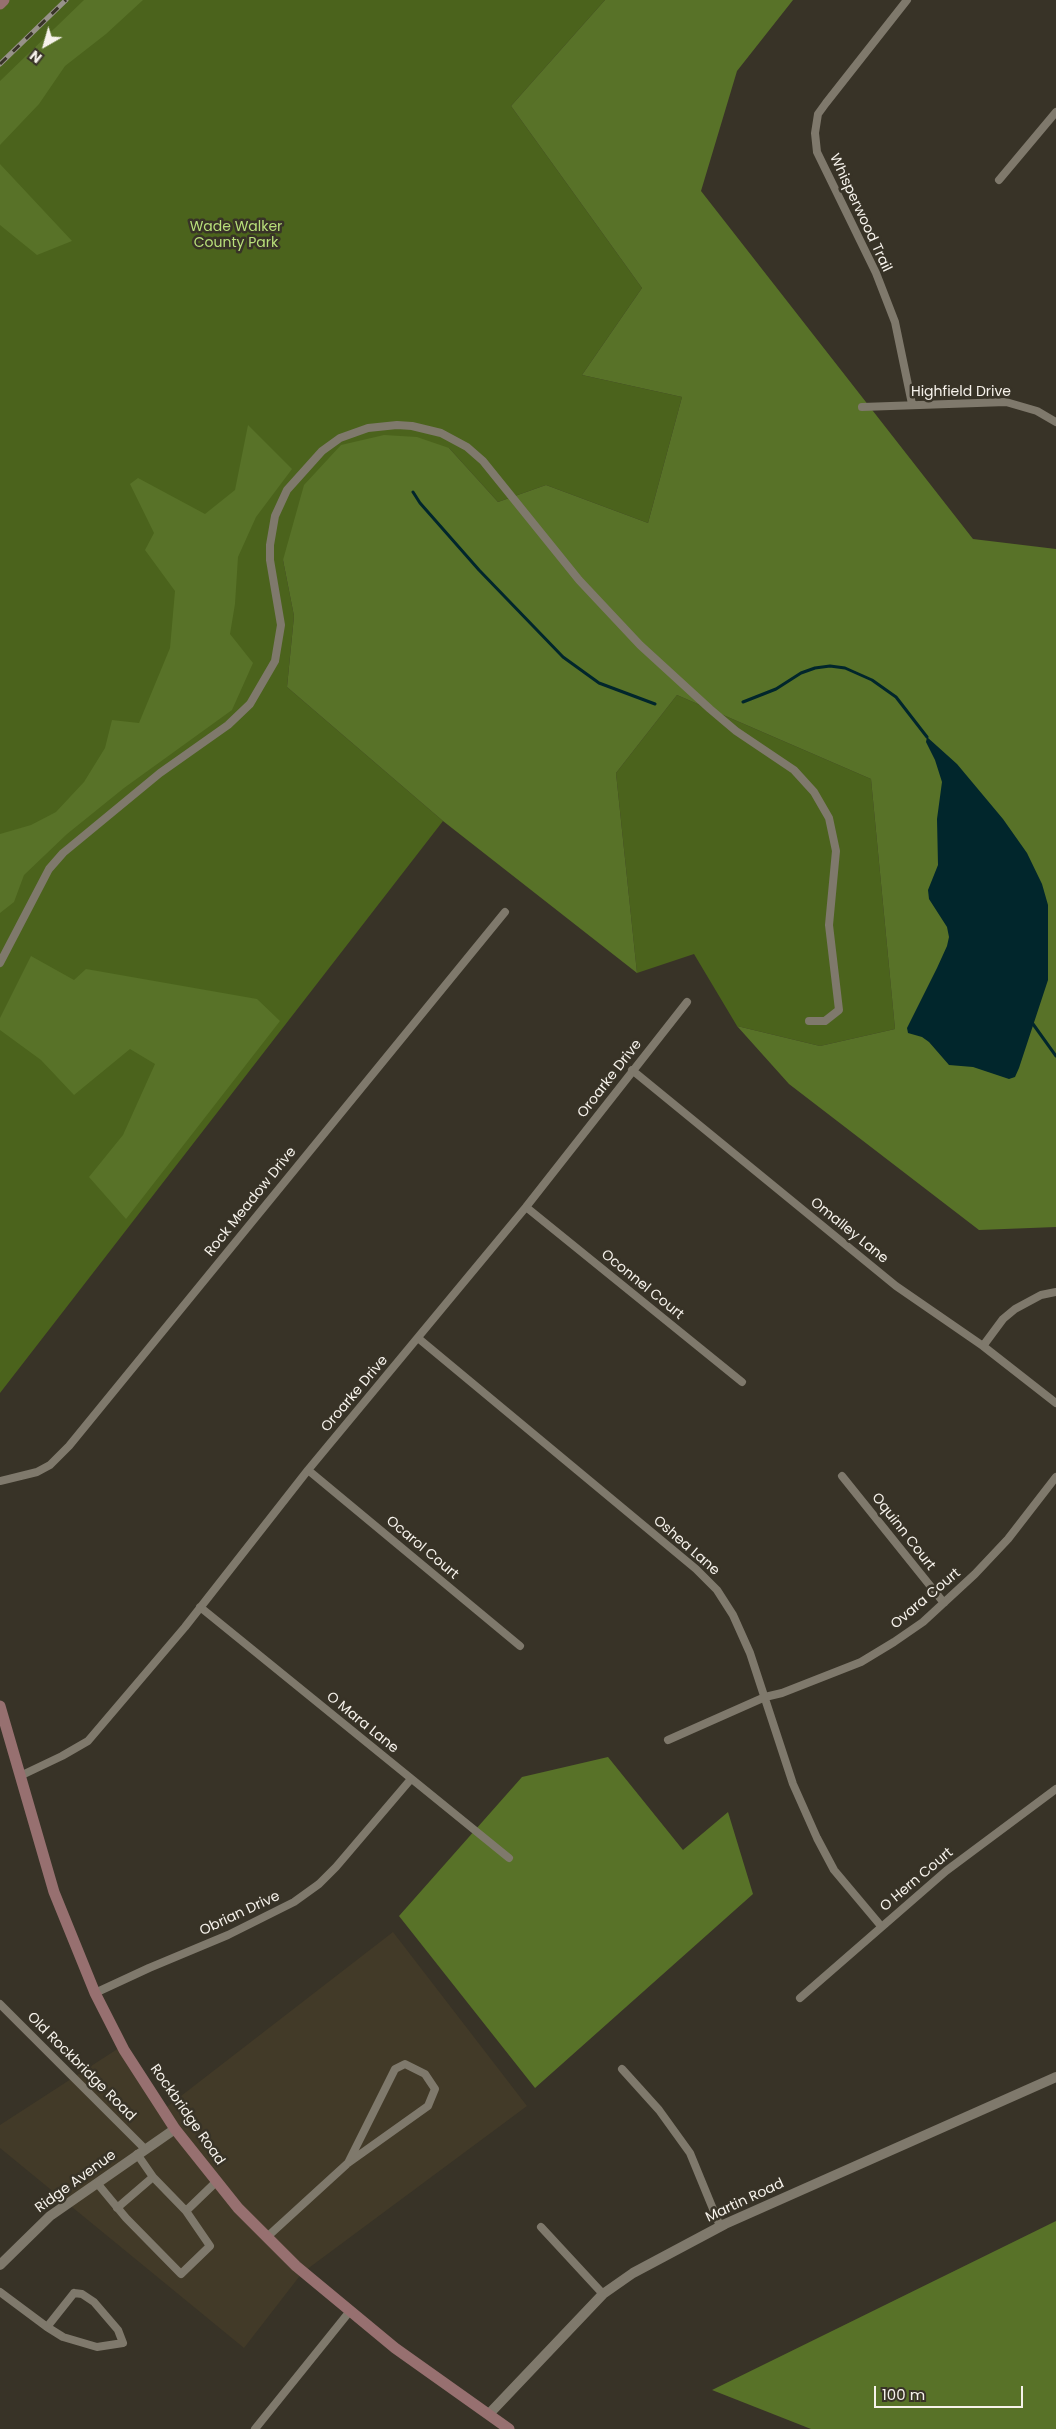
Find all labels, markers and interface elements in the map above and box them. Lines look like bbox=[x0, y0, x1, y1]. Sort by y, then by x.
north arrow bbox=[20, 20, 70, 70]
text: N bbox=[25, 46, 46, 68]
street label: Whisperwood Trail bbox=[825, 151, 895, 275]
park label: Wade Walker County Park bbox=[190, 219, 282, 252]
street label: Highfield Drive bbox=[911, 384, 1011, 400]
street label: Oroarke Drive bbox=[574, 1037, 646, 1121]
street label: Rock Meadow Drive bbox=[202, 1144, 300, 1260]
street label: Omalley Lane bbox=[807, 1195, 891, 1267]
street label: Oconnel Court bbox=[597, 1247, 687, 1323]
street label: Oroarke Drive bbox=[318, 1352, 392, 1436]
street label: Oquinn Court bbox=[868, 1490, 938, 1574]
street label: Ocarol Court bbox=[382, 1513, 462, 1583]
street label: Oshea Lane bbox=[649, 1513, 723, 1579]
street label: Ovara Court bbox=[888, 1565, 964, 1633]
street label: O Mara Lane bbox=[323, 1689, 401, 1757]
street label: O Hern Court bbox=[877, 1845, 957, 1915]
street label: Obrian Drive bbox=[197, 1888, 283, 1940]
street label: Old Rockbridge Road bbox=[23, 2009, 139, 2125]
street label: Rockbridge Road bbox=[146, 2061, 228, 2169]
street label: Ridge Avenue bbox=[32, 2147, 120, 2217]
street label: Martin Road bbox=[703, 2176, 787, 2226]
scale bar bbox=[876, 2376, 1025, 2408]
text: 100 m bbox=[882, 2384, 925, 2405]

